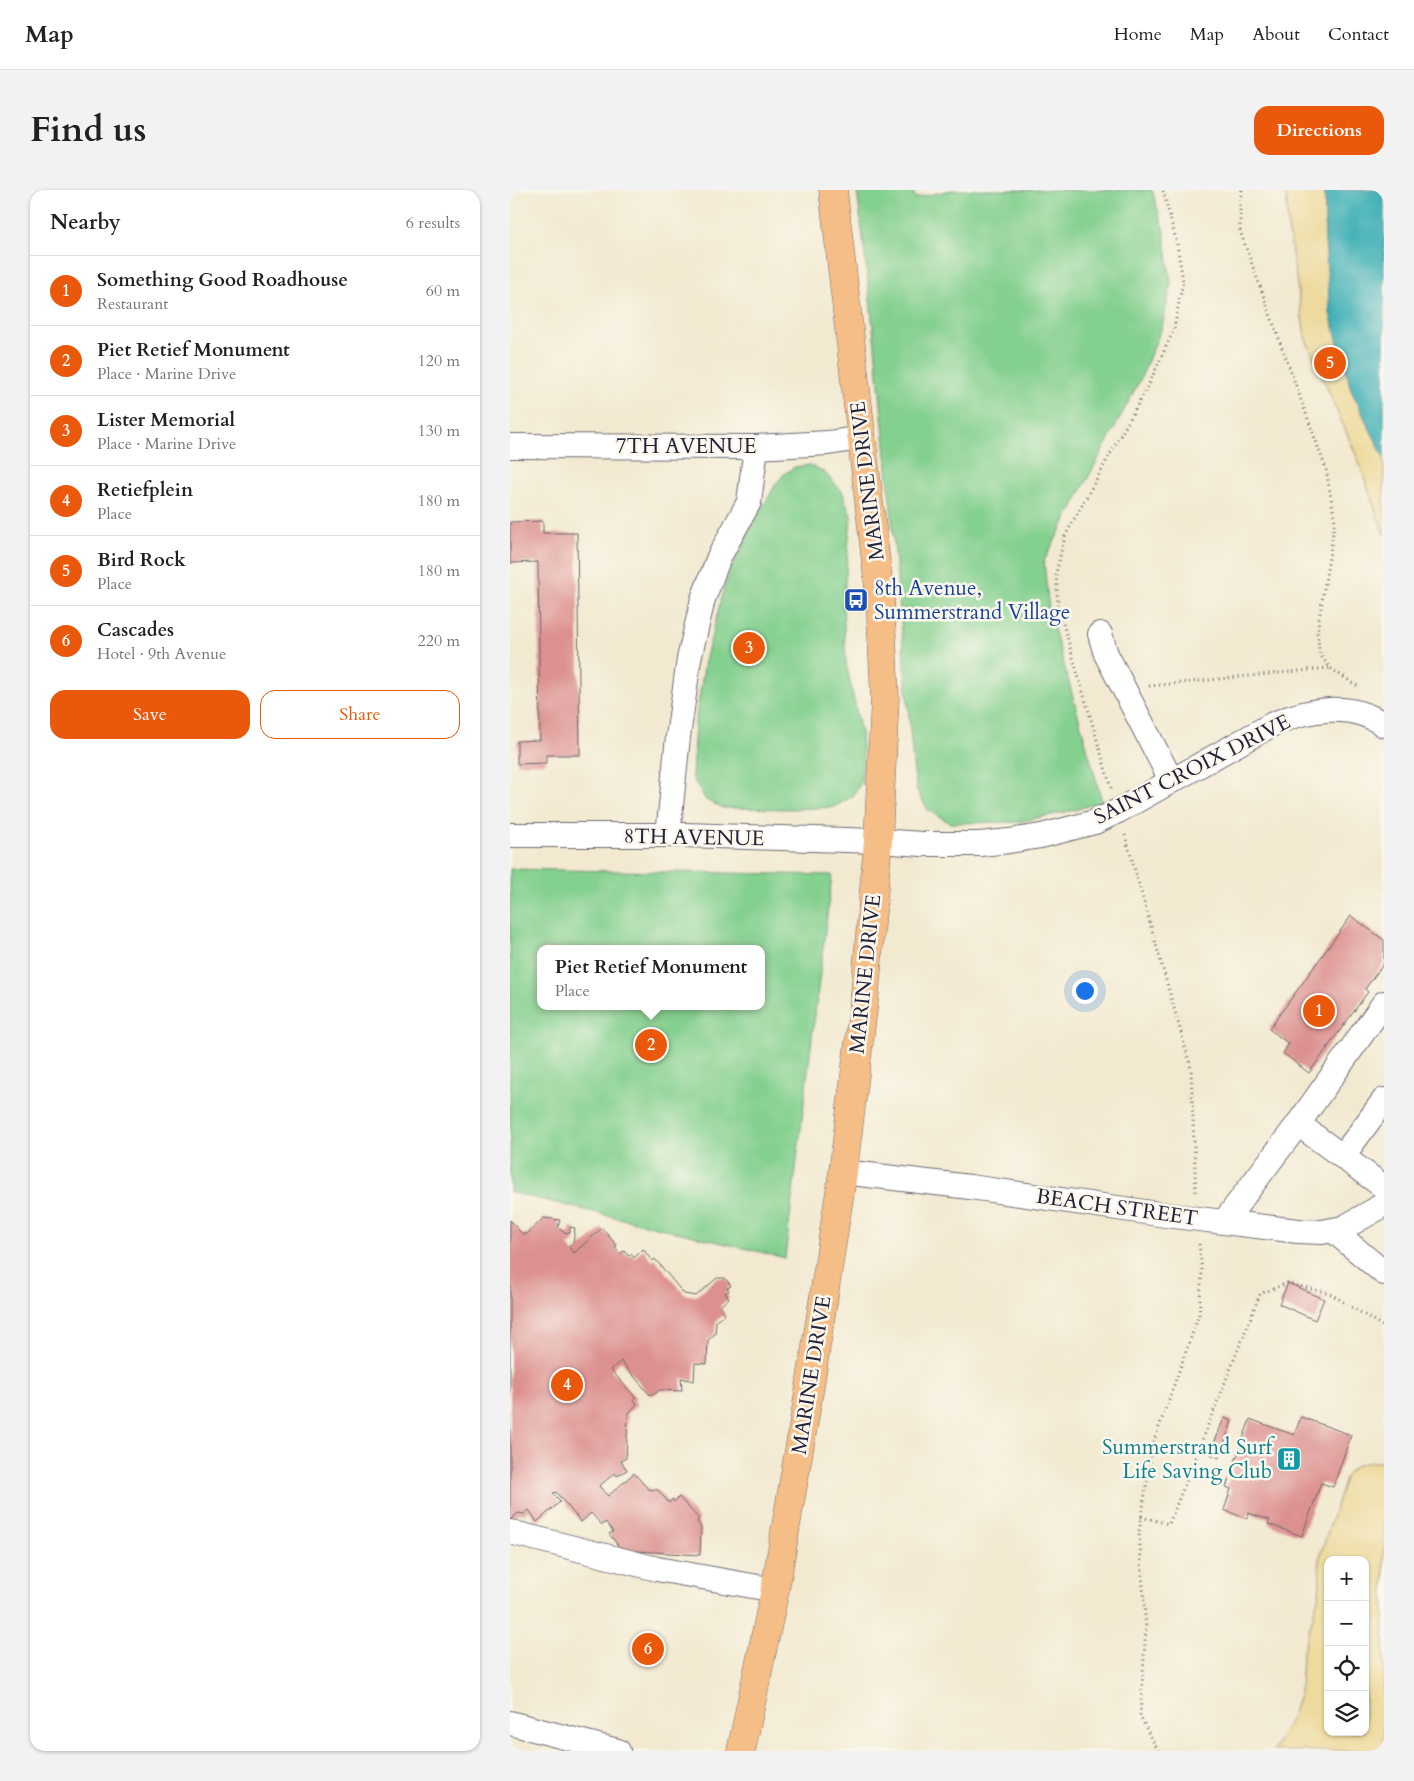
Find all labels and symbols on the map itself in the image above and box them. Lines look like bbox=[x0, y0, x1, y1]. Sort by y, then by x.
pin: 5 bbox=[1314, 344, 1346, 382]
street label: MARINE DRIVE bbox=[843, 400, 892, 562]
street label: 7TH AVENUE bbox=[616, 432, 756, 461]
place label: 8th Avenue, Summerstrand Village bbox=[874, 574, 1070, 627]
bus stop icon: 8th Avenue, Summerstrand Village bbox=[843, 587, 869, 613]
pin: 3 bbox=[733, 629, 765, 667]
street label: SAINT CROIX DRIVE bbox=[1089, 707, 1295, 832]
street label: 8TH AVENUE bbox=[623, 822, 765, 853]
street label: MARINE DRIVE bbox=[843, 893, 888, 1055]
your location bbox=[1072, 978, 1098, 1004]
pin: 1 bbox=[1303, 992, 1335, 1030]
pin: 2 bbox=[635, 1026, 667, 1064]
street label: BEACH STREET bbox=[1034, 1182, 1200, 1233]
street label: MARINE DRIVE bbox=[785, 1294, 838, 1456]
pin: 4 bbox=[551, 1366, 583, 1404]
place label: Summerstrand Surf Life Saving Club bbox=[1102, 1433, 1276, 1486]
building icon: Summerstrand Surf Life Saving Club bbox=[1276, 1446, 1302, 1472]
pin: 6 bbox=[632, 1630, 664, 1668]

